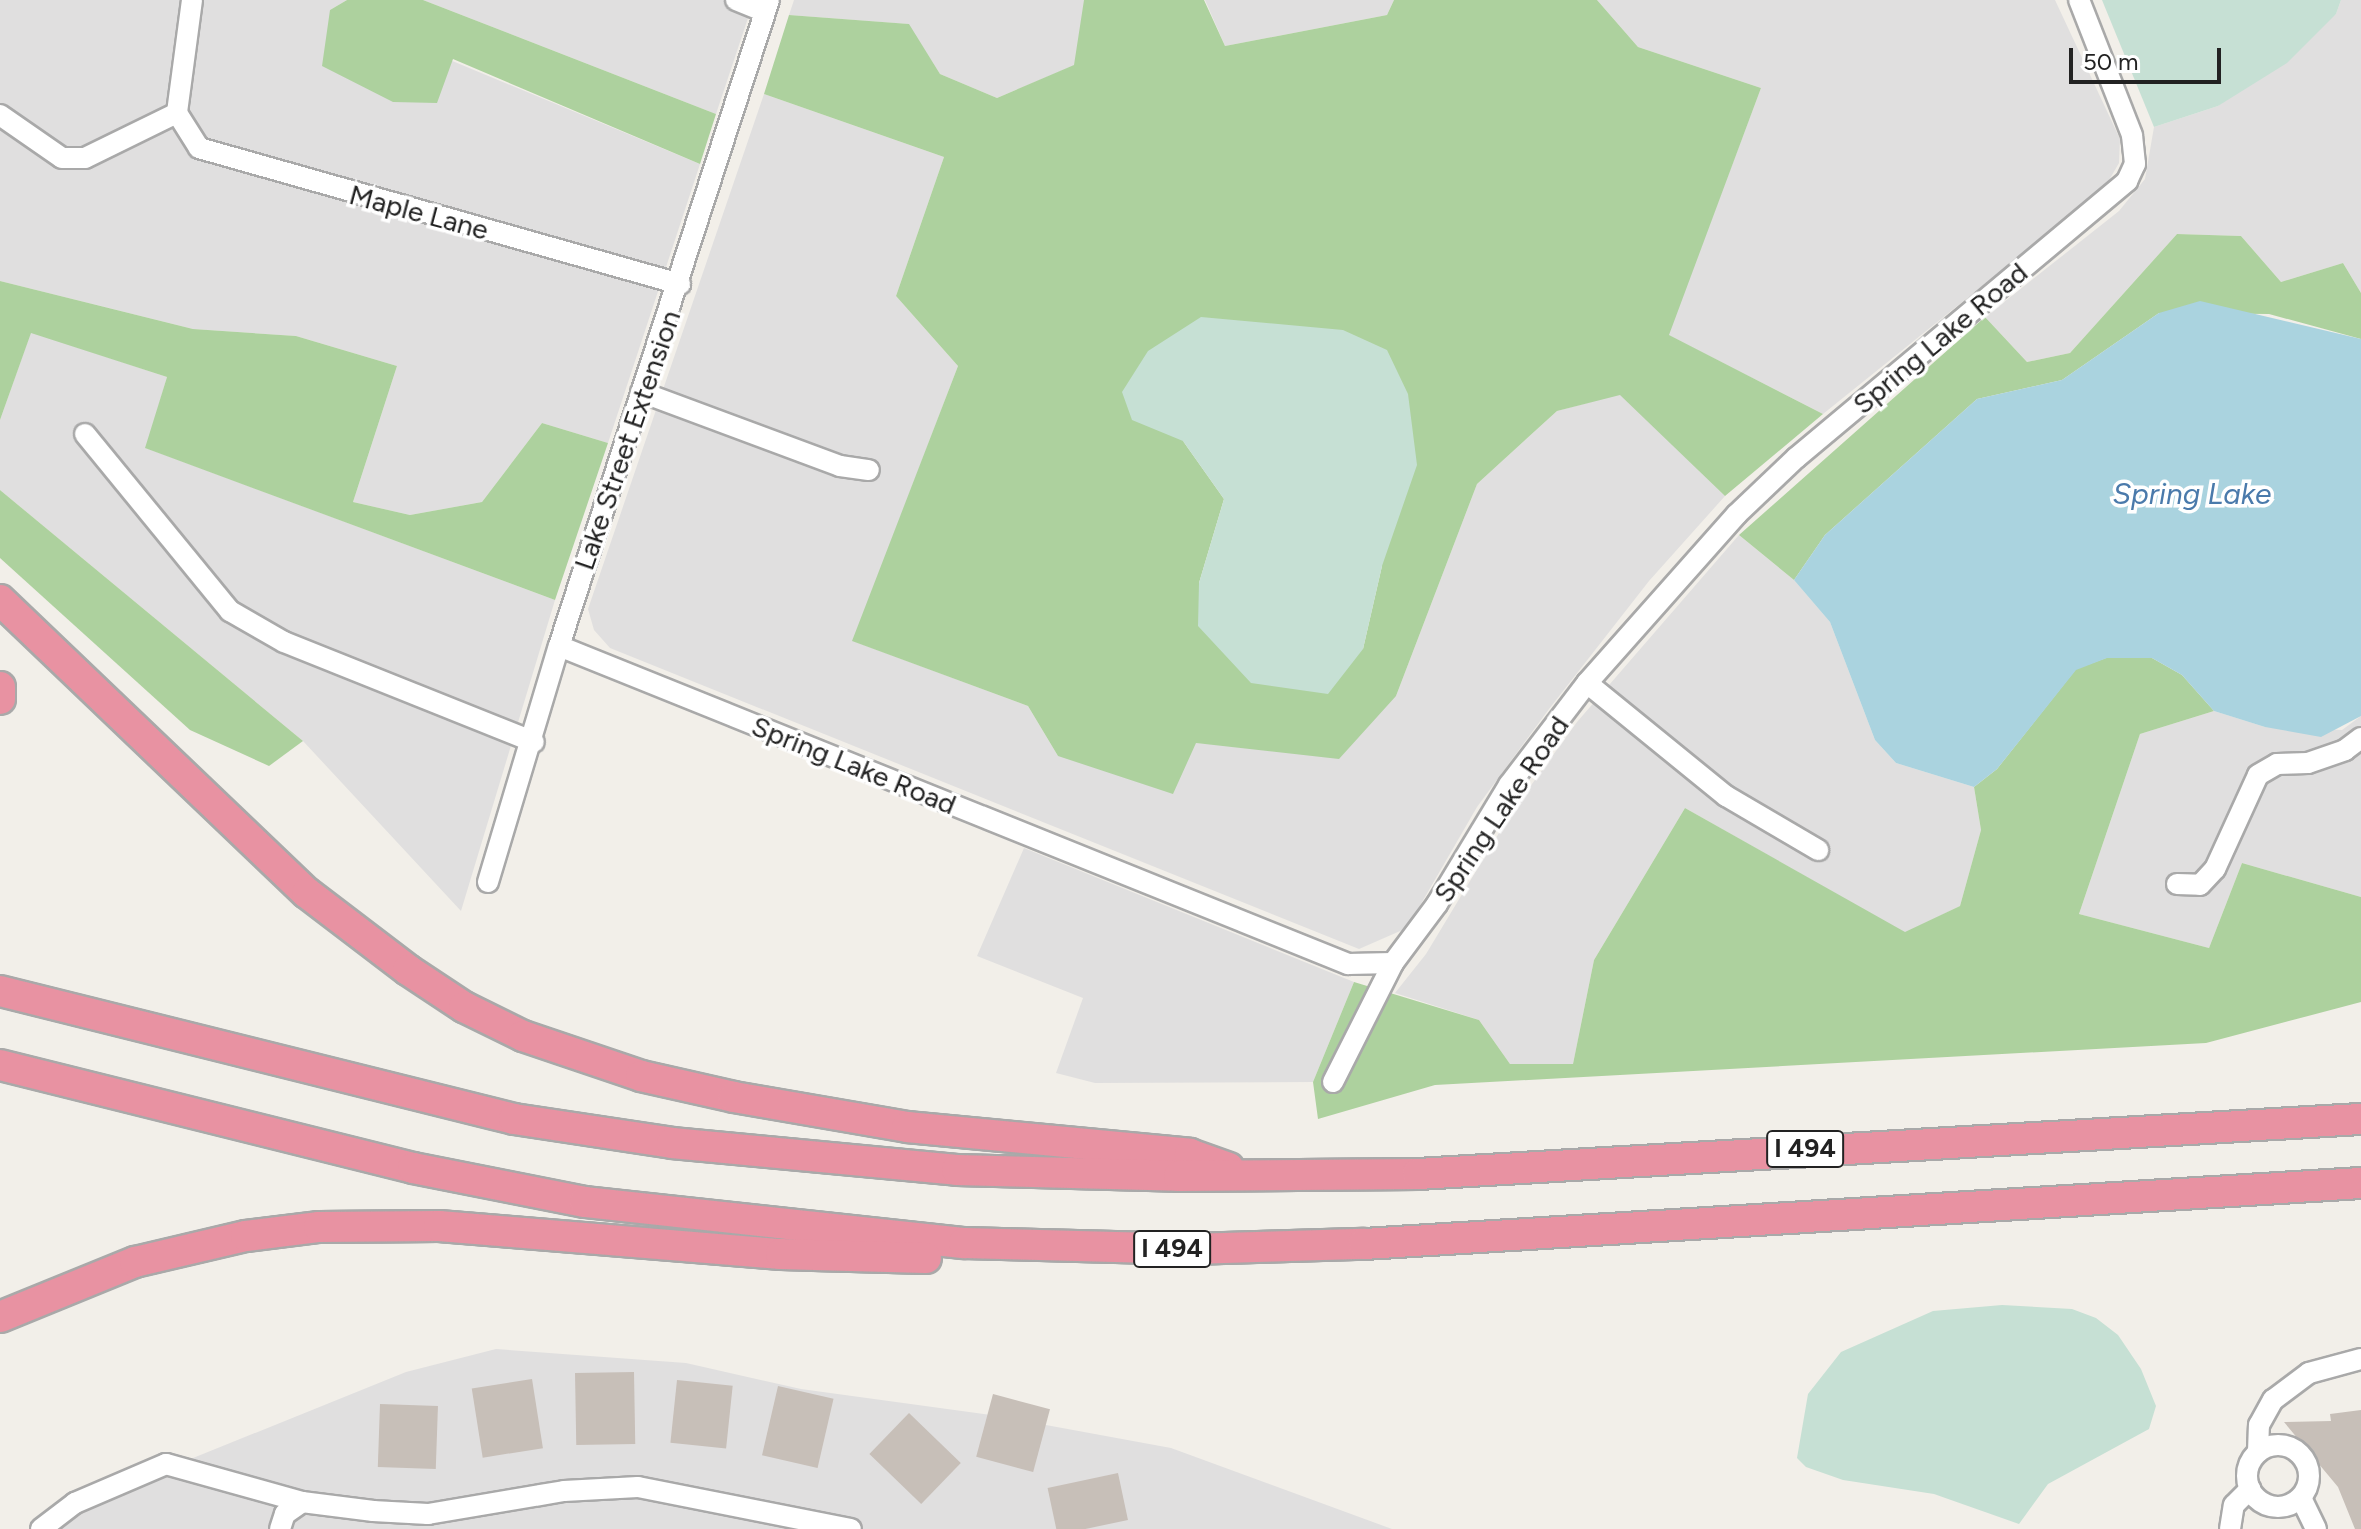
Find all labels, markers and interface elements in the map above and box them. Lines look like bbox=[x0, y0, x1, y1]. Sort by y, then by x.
scale bar bbox=[2073, 32, 2225, 82]
text: 50 m bbox=[2083, 47, 2139, 76]
street label: Maple Lane bbox=[346, 177, 492, 247]
street label: Spring Lake Road bbox=[1846, 255, 2034, 421]
street label: Lake Street Extension bbox=[567, 306, 687, 574]
water label: Spring Lake bbox=[2113, 476, 2271, 512]
street label: Spring Lake Road bbox=[747, 709, 961, 821]
street label: Spring Lake Road bbox=[1426, 709, 1576, 909]
road number: I 494 bbox=[1765, 1127, 1845, 1171]
road number: I 494 bbox=[1132, 1227, 1212, 1271]

